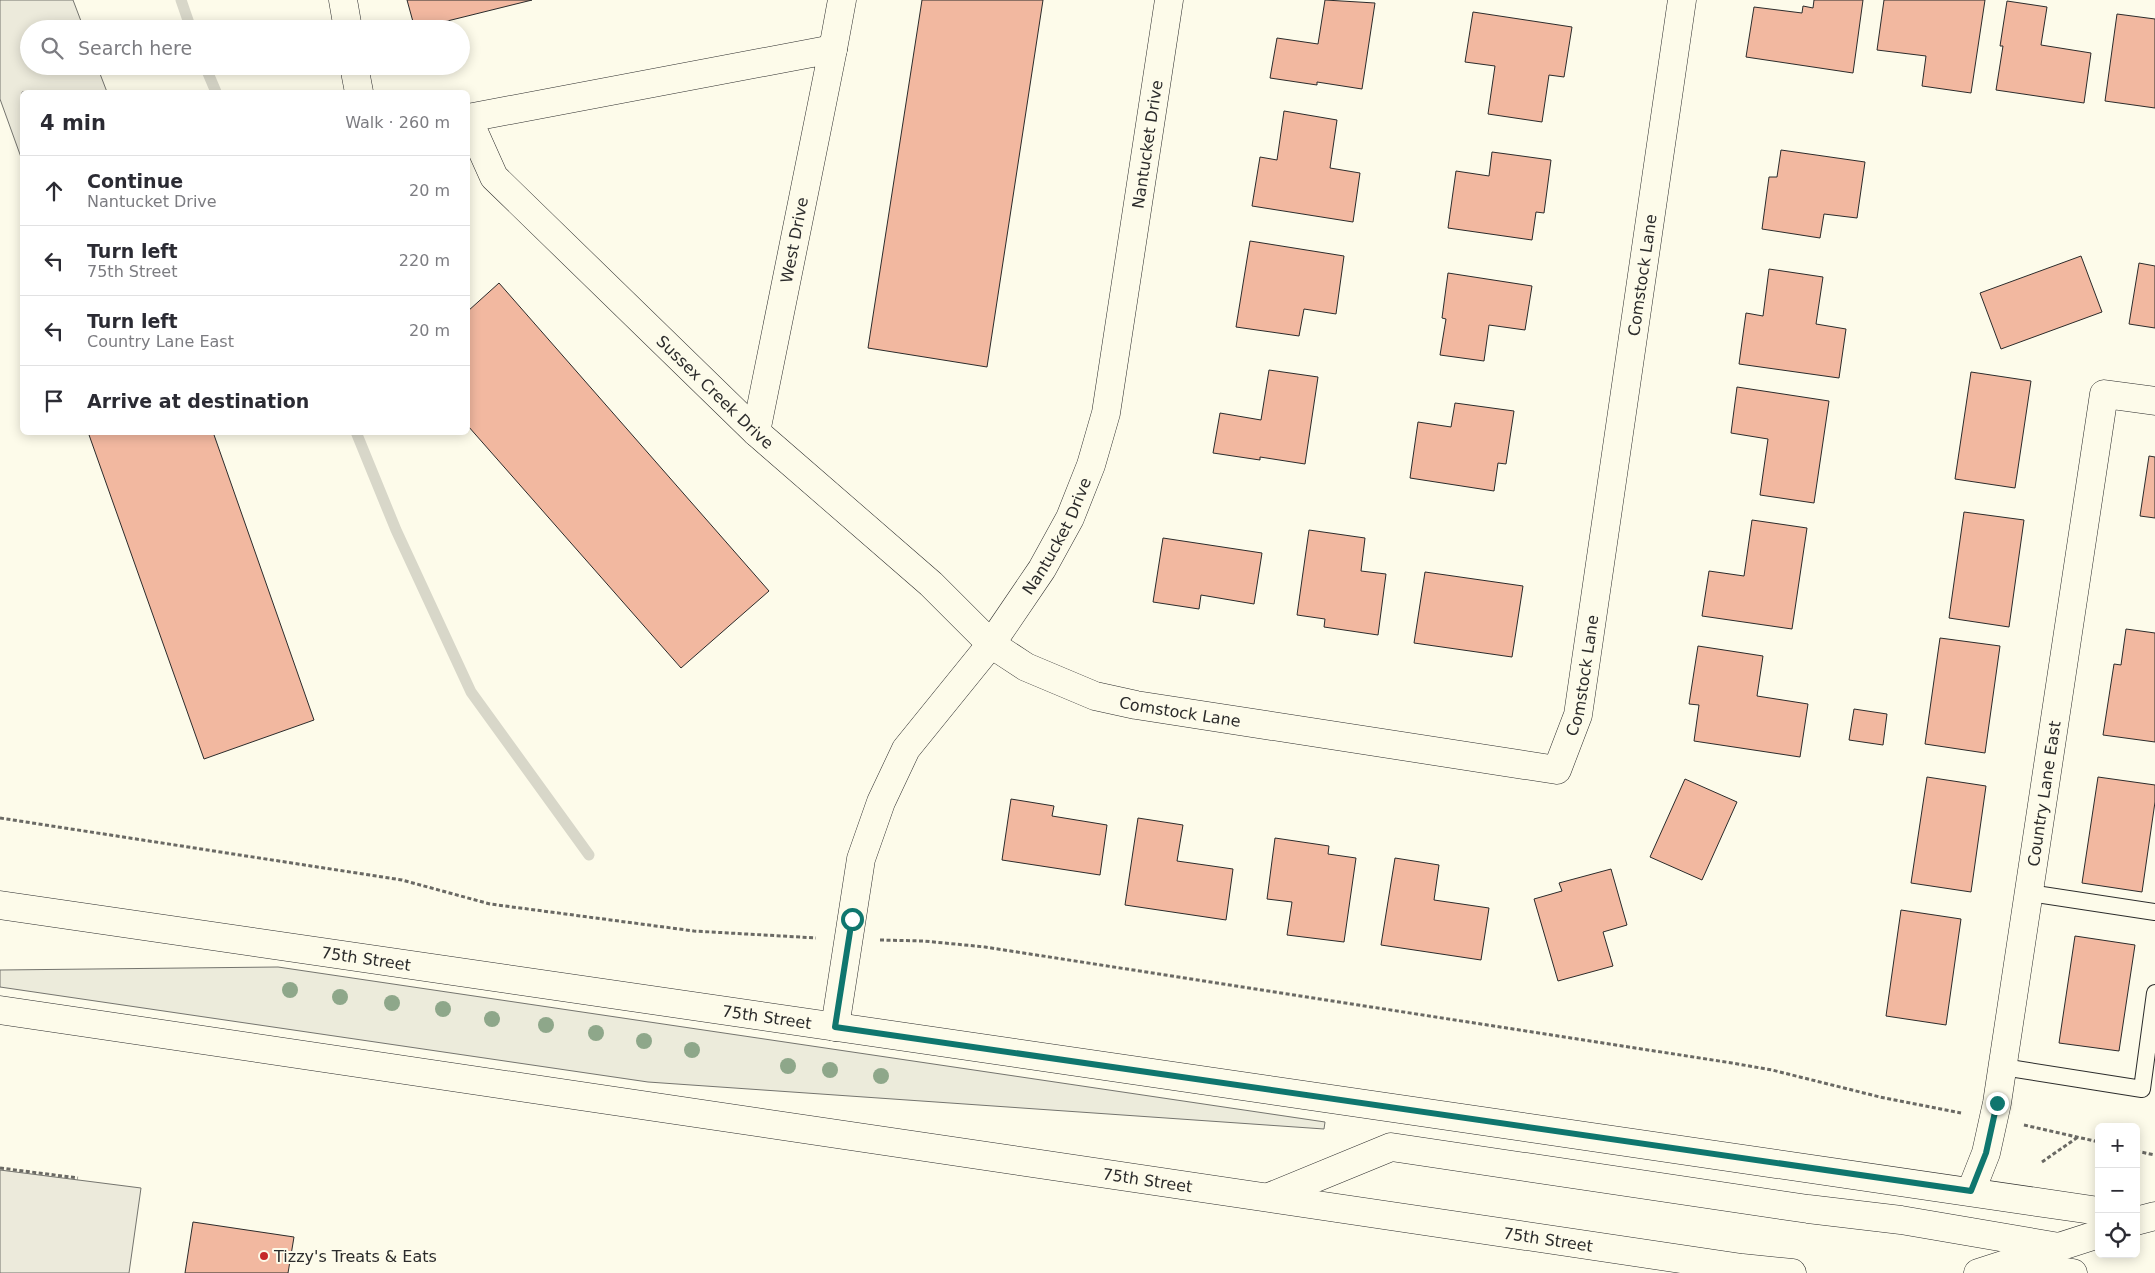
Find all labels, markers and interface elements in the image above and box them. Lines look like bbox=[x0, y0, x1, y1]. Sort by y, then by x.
search box bbox=[20, 20, 470, 75]
icon: search bbox=[38, 34, 66, 62]
text: Search here bbox=[78, 37, 192, 59]
street label: Nantucket Drive bbox=[1128, 79, 1167, 210]
text: 4 min bbox=[40, 111, 106, 135]
text: Walk · 260 m bbox=[345, 113, 450, 132]
text: Continue bbox=[87, 170, 183, 192]
icon: ahead bbox=[40, 177, 68, 205]
text: 20 m bbox=[409, 181, 450, 200]
text: Nantucket Drive bbox=[87, 192, 217, 211]
street label: West Drive bbox=[777, 196, 812, 285]
street label: Comstock Lane bbox=[1624, 213, 1661, 337]
text: Turn left bbox=[87, 240, 178, 262]
icon: left bbox=[40, 247, 68, 275]
text: 220 m bbox=[399, 251, 450, 270]
text: 75th Street bbox=[87, 262, 177, 281]
text: Turn left bbox=[87, 310, 178, 332]
icon: left bbox=[40, 317, 68, 345]
text: 20 m bbox=[409, 321, 450, 340]
text: Country Lane East bbox=[87, 332, 234, 351]
street label: Sussex Creek Drive bbox=[652, 332, 777, 453]
icon: arrive bbox=[40, 387, 68, 415]
text: Arrive at destination bbox=[87, 390, 309, 412]
street label: Nantucket Drive bbox=[1018, 475, 1095, 598]
street label: Comstock Lane bbox=[1562, 614, 1602, 739]
street label: Comstock Lane bbox=[1117, 693, 1242, 731]
street label: Country Lane East bbox=[2024, 720, 2065, 868]
route start bbox=[841, 908, 864, 931]
street label: 75th Street bbox=[320, 943, 412, 975]
street label: 75th Street bbox=[721, 1001, 813, 1033]
route end bbox=[1986, 1092, 2009, 1115]
map controls bbox=[2095, 1123, 2140, 1258]
button: + bbox=[2095, 1123, 2140, 1168]
street label: 75th Street bbox=[1101, 1164, 1194, 1196]
button: − bbox=[2095, 1168, 2140, 1213]
button: locate bbox=[2095, 1213, 2140, 1258]
street label: 75th Street bbox=[1502, 1224, 1594, 1256]
place label: Tizzy's Treats & Eats bbox=[273, 1247, 437, 1266]
marker: Tizzy's Treats & Eats bbox=[258, 1250, 270, 1262]

